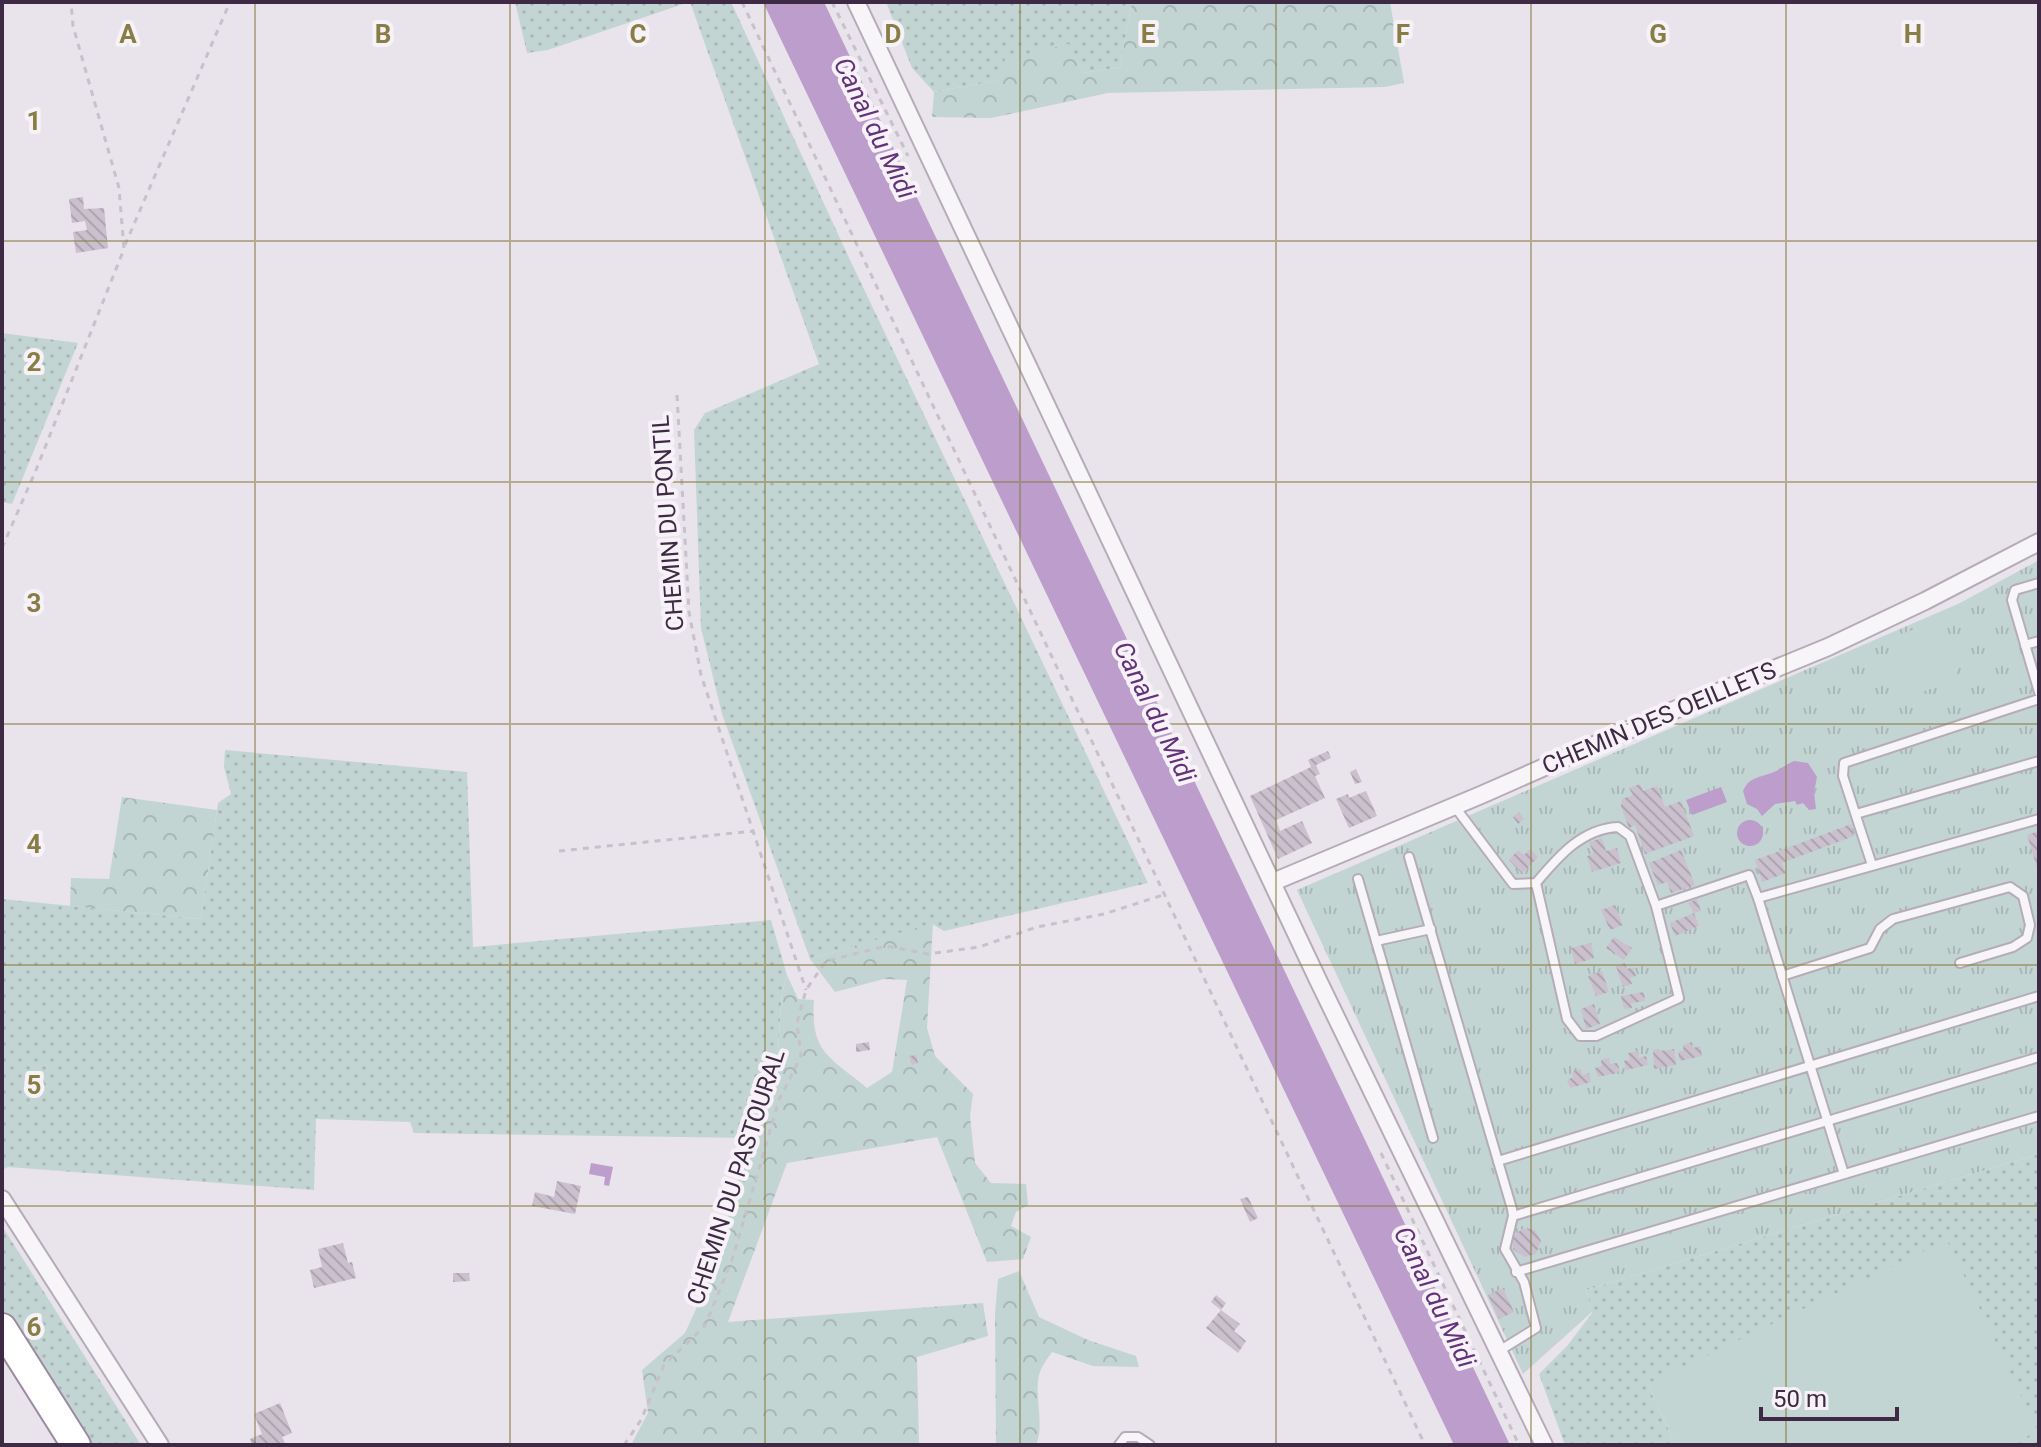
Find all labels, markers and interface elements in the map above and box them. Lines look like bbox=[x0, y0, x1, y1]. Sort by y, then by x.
text: A bbox=[119, 19, 137, 49]
text: B bbox=[375, 19, 391, 49]
text: C bbox=[629, 19, 647, 49]
text: D bbox=[885, 19, 901, 49]
text: E bbox=[1141, 19, 1156, 49]
text: F bbox=[1396, 19, 1410, 49]
text: G bbox=[1649, 19, 1667, 49]
text: H bbox=[1904, 19, 1922, 49]
water label: Canal du Midi bbox=[828, 53, 922, 204]
text: 1 bbox=[27, 106, 41, 136]
text: 2 bbox=[27, 347, 41, 377]
street label: CHEMIN DU PONTIL bbox=[646, 414, 690, 632]
text: 3 bbox=[27, 588, 41, 618]
water label: Canal du Midi bbox=[1108, 637, 1202, 788]
street label: CHEMIN DES OEILLETS bbox=[1538, 656, 1780, 780]
text: 4 bbox=[27, 829, 42, 859]
street label: CHEMIN DU PASTOURAL bbox=[681, 1046, 791, 1308]
text: 5 bbox=[27, 1070, 41, 1100]
water label: Canal du Midi bbox=[1388, 1222, 1482, 1373]
text: 6 bbox=[27, 1312, 42, 1342]
scale bar bbox=[1761, 1371, 1897, 1421]
text: 50 m bbox=[1773, 1385, 1827, 1413]

